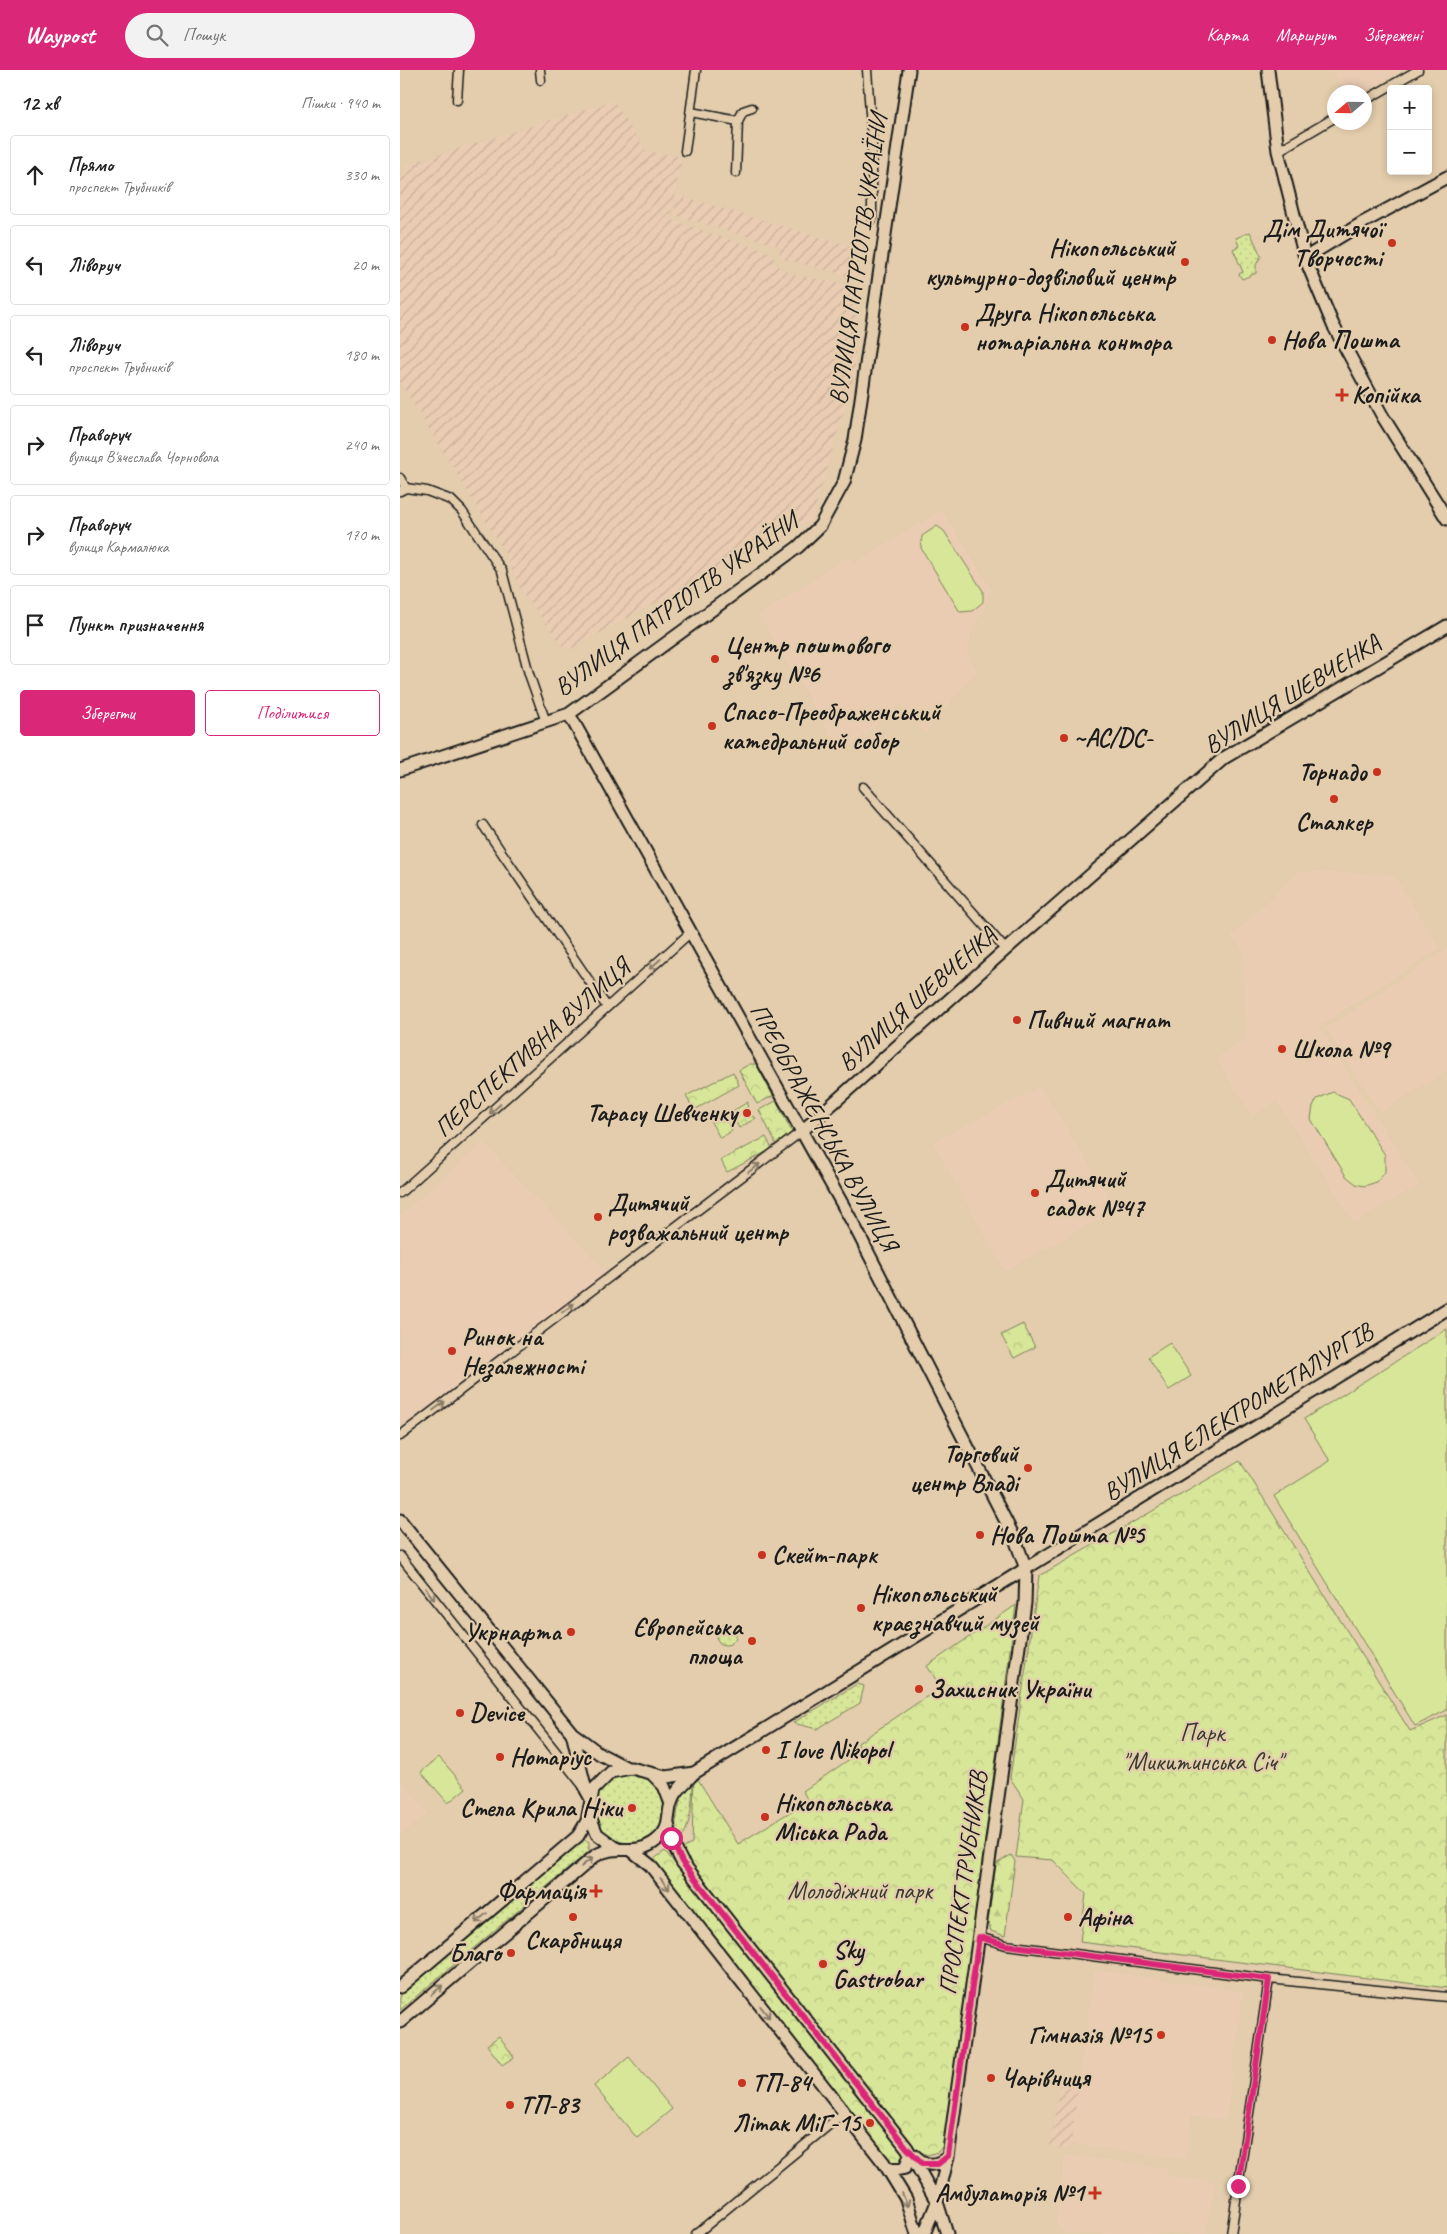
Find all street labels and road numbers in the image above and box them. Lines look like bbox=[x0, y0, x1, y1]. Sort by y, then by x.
street label: ВУЛИЦЯ ПАТРІОТІВ УКРАЇНИ bbox=[822, 107, 895, 407]
street label: ВУЛИЦЯ ПАТРІОТІВ УКРАЇНИ bbox=[548, 502, 808, 703]
street label: ВУЛИЦЯ ШЕВЧЕНКА bbox=[1198, 627, 1387, 761]
street label: ВУЛИЦЯ ШЕВЧЕНКА bbox=[831, 919, 1003, 1079]
street label: ПЕРСПЕКТИВНА ВУЛИЦЯ bbox=[428, 949, 640, 1144]
street label: ПРЕОБРАЖЕНСЬКА ВУЛИЦЯ bbox=[743, 998, 907, 1260]
street label: ВУЛИЦЯ ЕЛЕКТРОМЕТАЛУРГІВ bbox=[1097, 1315, 1381, 1508]
street label: ПРОСПЕКТ ТРУБНИКІВ bbox=[932, 1767, 995, 1997]

